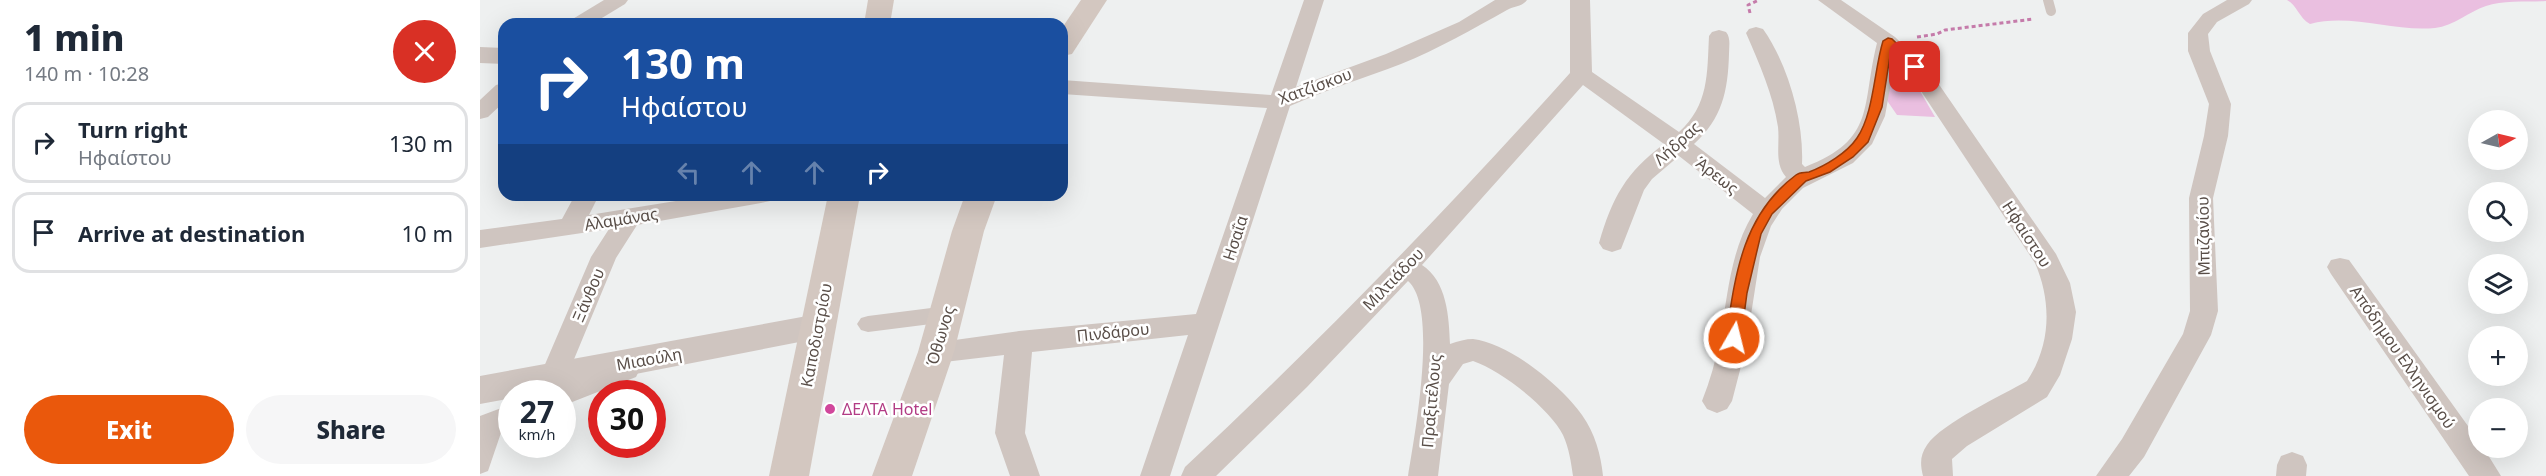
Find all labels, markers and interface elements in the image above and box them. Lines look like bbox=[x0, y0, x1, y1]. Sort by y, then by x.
text: 1 min bbox=[24, 13, 125, 62]
button: close bbox=[393, 20, 456, 83]
text: 130 m bbox=[621, 34, 745, 91]
pin bbox=[1889, 41, 1940, 92]
icon: right bbox=[522, 42, 600, 120]
icon: arrive bbox=[1898, 50, 1931, 83]
text: 140 m · 10:28 bbox=[24, 60, 149, 87]
street label: Χατζίσκου bbox=[1275, 63, 1355, 109]
text: Ηφαίστου bbox=[621, 88, 748, 125]
north arrow bbox=[2468, 110, 2528, 170]
map controls bbox=[2468, 110, 2528, 458]
text: Turn right bbox=[78, 114, 188, 144]
street label: Λήδρας bbox=[1649, 116, 1705, 170]
icon: right bbox=[27, 126, 60, 159]
text: 130 m bbox=[389, 128, 453, 158]
text: Ηφαίστου bbox=[78, 144, 172, 171]
street label: Άρεως bbox=[1691, 151, 1743, 199]
icon: left bbox=[672, 156, 705, 189]
icon: ahead bbox=[735, 156, 768, 189]
icon: ahead bbox=[798, 156, 831, 189]
icon: right bbox=[861, 156, 894, 189]
button: search bbox=[2468, 182, 2528, 242]
street label: Μπιζανίου bbox=[2191, 196, 2215, 276]
street label: Ηφαίστου bbox=[1997, 197, 2057, 271]
street label: Αλαμάνας bbox=[583, 202, 659, 236]
street label: Ησαΐα bbox=[1217, 213, 1253, 263]
icon: arrive bbox=[27, 216, 60, 249]
text: Arrive at destination bbox=[78, 218, 305, 248]
text: 10 m bbox=[402, 218, 453, 248]
street label: Μιλτιάδου bbox=[1358, 243, 1428, 315]
button: layers bbox=[2468, 254, 2528, 314]
street label: Ξάνθου bbox=[567, 265, 609, 325]
street label: Καποδιστρίου bbox=[795, 281, 837, 389]
street label: Απόδημου Ελληνισμού bbox=[2345, 281, 2461, 433]
street label: Όθωνος bbox=[920, 303, 960, 369]
position arrow bbox=[1702, 306, 1766, 370]
street label: Πινδάρου bbox=[1076, 317, 1150, 347]
button: + bbox=[2468, 326, 2528, 386]
street label: Μιαούλη bbox=[615, 342, 683, 376]
street label: Πραξιτέλους bbox=[1416, 353, 1446, 449]
speed limit sign: 30 bbox=[588, 380, 666, 458]
text: 27 bbox=[520, 391, 554, 432]
button: Exit bbox=[24, 395, 234, 464]
button: Share bbox=[246, 395, 456, 464]
place label: ΔΕΛΤΑ Hotel bbox=[842, 398, 932, 420]
button: − bbox=[2468, 398, 2528, 458]
marker: ΔΕΛΤΑ Hotel bbox=[823, 402, 837, 416]
text: km/h bbox=[519, 424, 555, 444]

